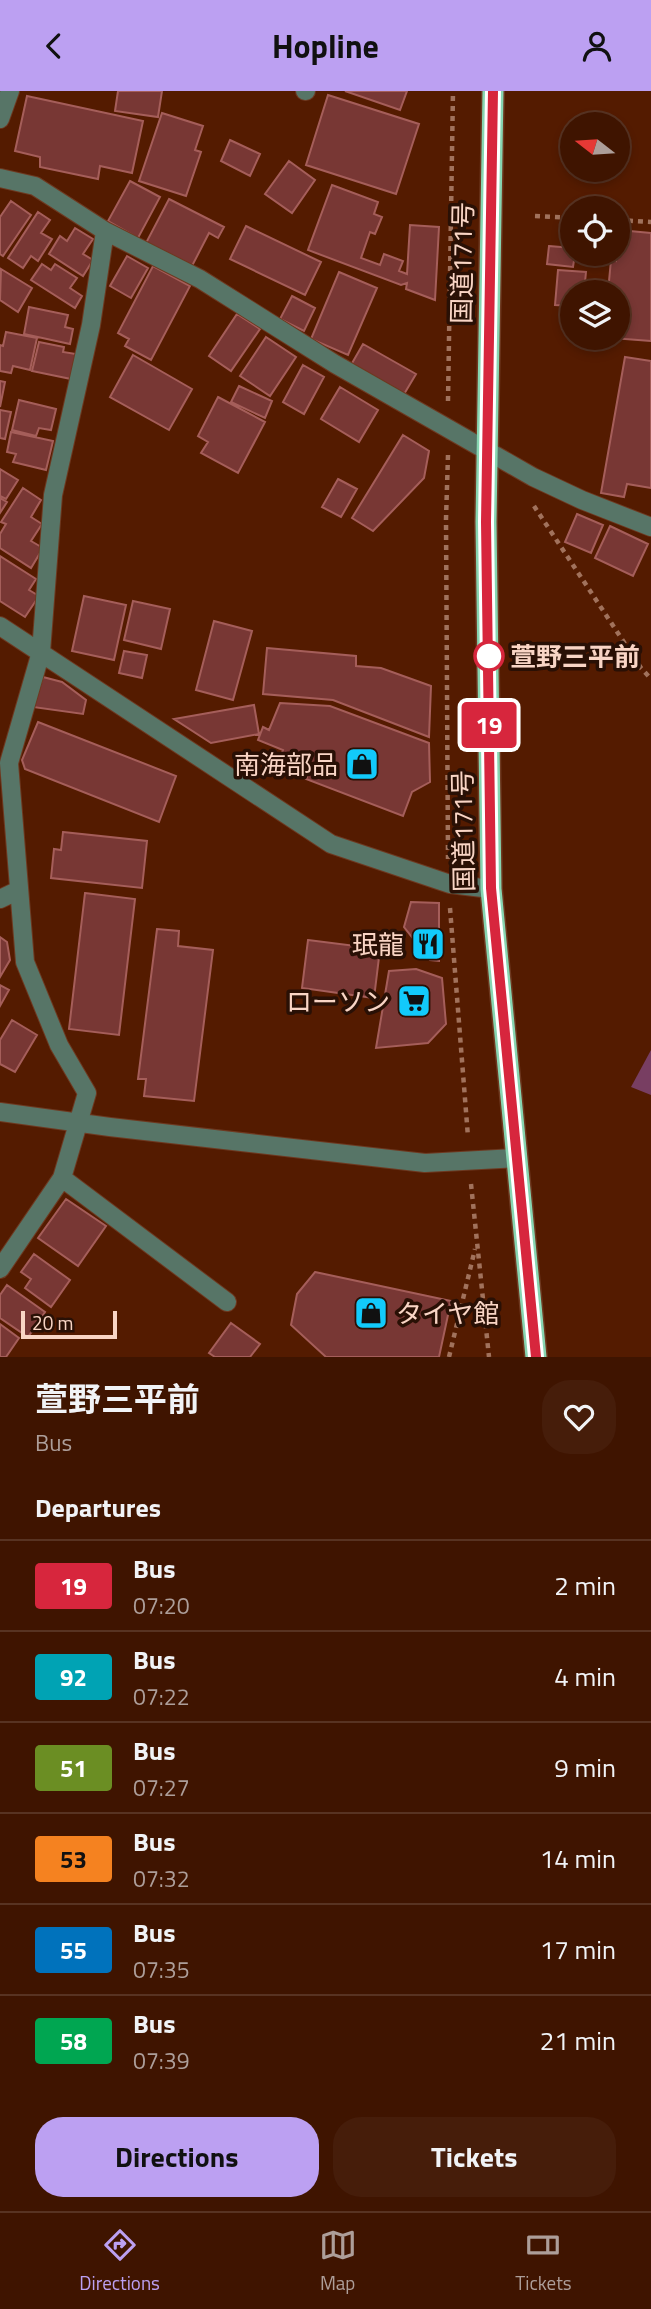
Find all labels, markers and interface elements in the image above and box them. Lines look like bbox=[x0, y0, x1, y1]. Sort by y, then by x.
text: Hopline bbox=[272, 22, 379, 70]
icon: back bbox=[35, 27, 73, 65]
icon: person bbox=[578, 27, 616, 65]
north arrow bbox=[560, 112, 630, 182]
map controls bbox=[560, 112, 630, 350]
button: locate bbox=[560, 196, 630, 266]
street label: 国道171号 bbox=[441, 202, 483, 324]
button: layers bbox=[560, 280, 630, 350]
place label: 萱野三平前 bbox=[510, 637, 640, 676]
marker: 萱野三平前 bbox=[474, 641, 504, 671]
line badge: 19 bbox=[458, 702, 520, 748]
text: 19 bbox=[476, 707, 502, 743]
place label: 南海部品 bbox=[234, 745, 338, 784]
shop icon: 南海部品 bbox=[343, 745, 381, 783]
street label: 国道171号 bbox=[442, 770, 484, 892]
place label: 珉龍 bbox=[352, 925, 404, 964]
restaurant icon: 珉龍 bbox=[409, 925, 447, 963]
place label: ローソン bbox=[286, 982, 390, 1021]
supermarket icon: ローソン bbox=[395, 982, 433, 1020]
shop icon: タイヤ館 bbox=[352, 1294, 390, 1332]
place label: タイヤ館 bbox=[396, 1294, 499, 1333]
scale bar bbox=[21, 1308, 117, 1340]
text: 20 m bbox=[32, 1308, 73, 1337]
text: 萱野三平前 bbox=[35, 1374, 200, 1424]
button: heart bbox=[542, 1380, 616, 1454]
text: Bus bbox=[35, 1425, 72, 1460]
text: Departures bbox=[35, 1488, 161, 1527]
text: Bus bbox=[133, 1549, 175, 1588]
text: 2 min bbox=[554, 1566, 616, 1605]
text: 19 bbox=[60, 1568, 87, 1604]
text: 07:20 bbox=[133, 1588, 190, 1623]
text: Bus bbox=[133, 1640, 175, 1679]
text: 4 min bbox=[554, 1657, 616, 1696]
text: 92 bbox=[60, 1659, 87, 1695]
text: 07:22 bbox=[133, 1679, 190, 1714]
text: Bus bbox=[133, 1731, 175, 1770]
text: 9 min bbox=[554, 1748, 616, 1787]
text: 51 bbox=[60, 1750, 87, 1786]
text: 07:27 bbox=[133, 1770, 190, 1805]
text: Bus bbox=[133, 1822, 175, 1861]
text: 14 min bbox=[540, 1839, 616, 1878]
text: 53 bbox=[60, 1841, 87, 1877]
text: 07:32 bbox=[133, 1861, 190, 1896]
text: Bus bbox=[133, 1913, 175, 1952]
text: 17 min bbox=[540, 1930, 616, 1969]
text: 55 bbox=[60, 1932, 87, 1968]
text: 07:35 bbox=[133, 1952, 190, 1987]
text: Bus bbox=[133, 2004, 175, 2043]
text: 21 min bbox=[540, 2021, 616, 2060]
text: 58 bbox=[60, 2023, 87, 2059]
text: 07:39 bbox=[133, 2043, 190, 2078]
button: Directions bbox=[35, 2117, 319, 2197]
button: Tickets bbox=[333, 2117, 616, 2197]
tab: Directions bbox=[79, 2226, 160, 2297]
tab: Map bbox=[319, 2226, 357, 2297]
tab: Tickets bbox=[515, 2226, 572, 2297]

